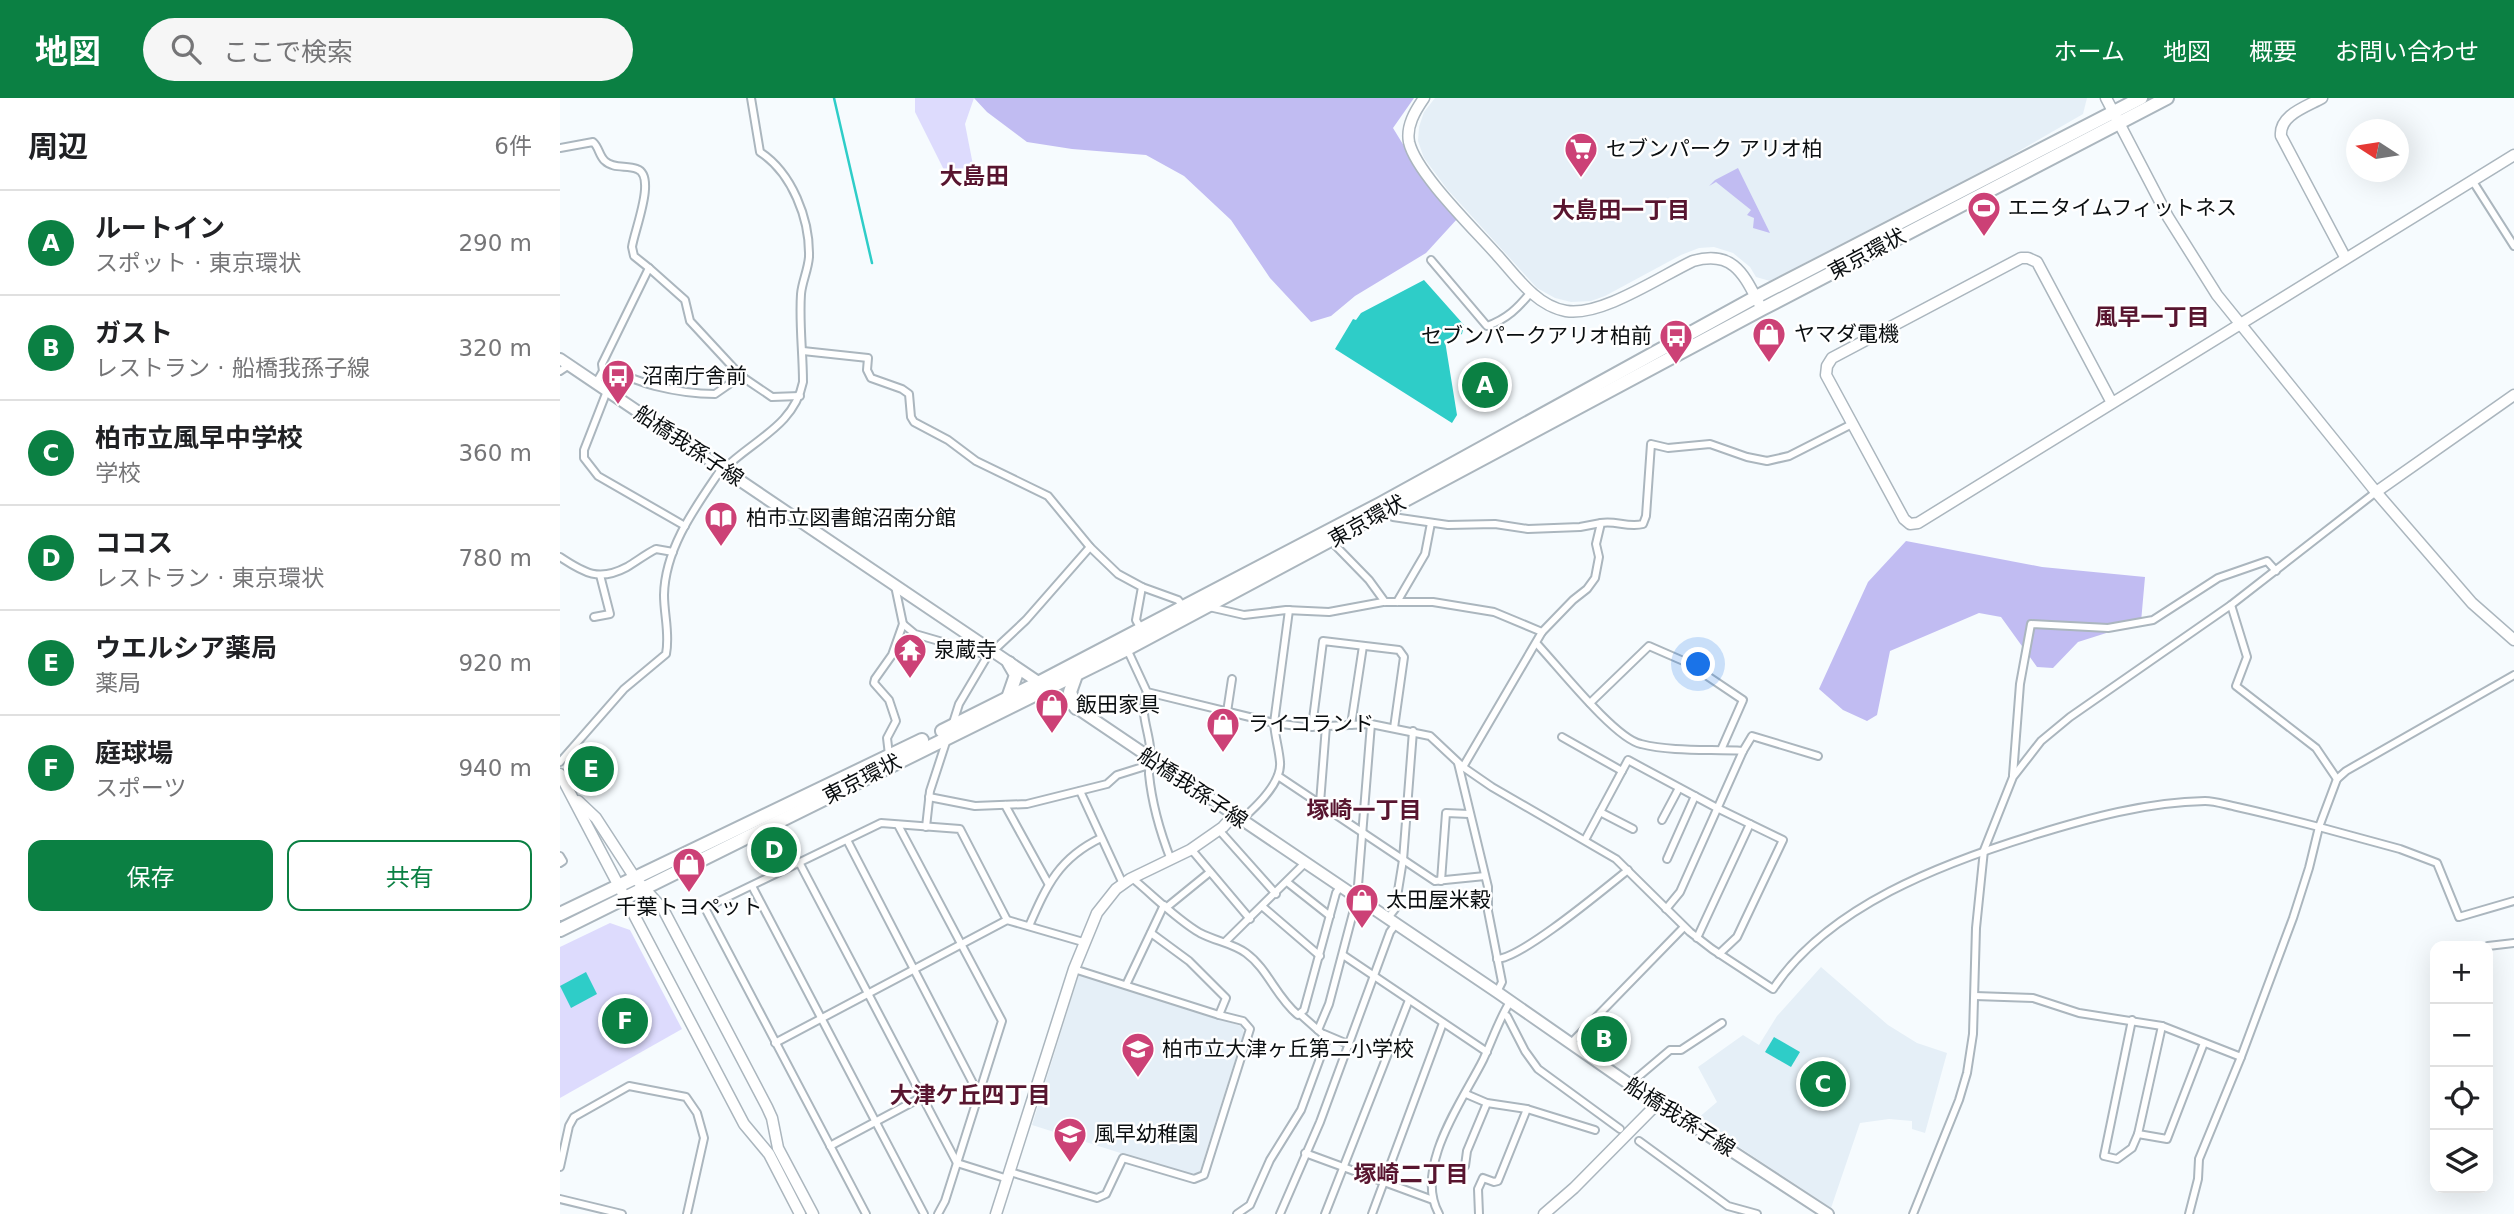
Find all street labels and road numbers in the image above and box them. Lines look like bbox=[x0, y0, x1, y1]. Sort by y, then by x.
street label: 東京環状 bbox=[1824, 224, 1910, 284]
street label: 船橋我孫子線 bbox=[630, 401, 748, 491]
street label: 東京環状 bbox=[1324, 490, 1410, 552]
street label: 船橋我孫子線 bbox=[1134, 743, 1252, 833]
street label: 東京環状 bbox=[819, 749, 905, 809]
street label: 船橋我孫子線 bbox=[1621, 1073, 1739, 1161]

